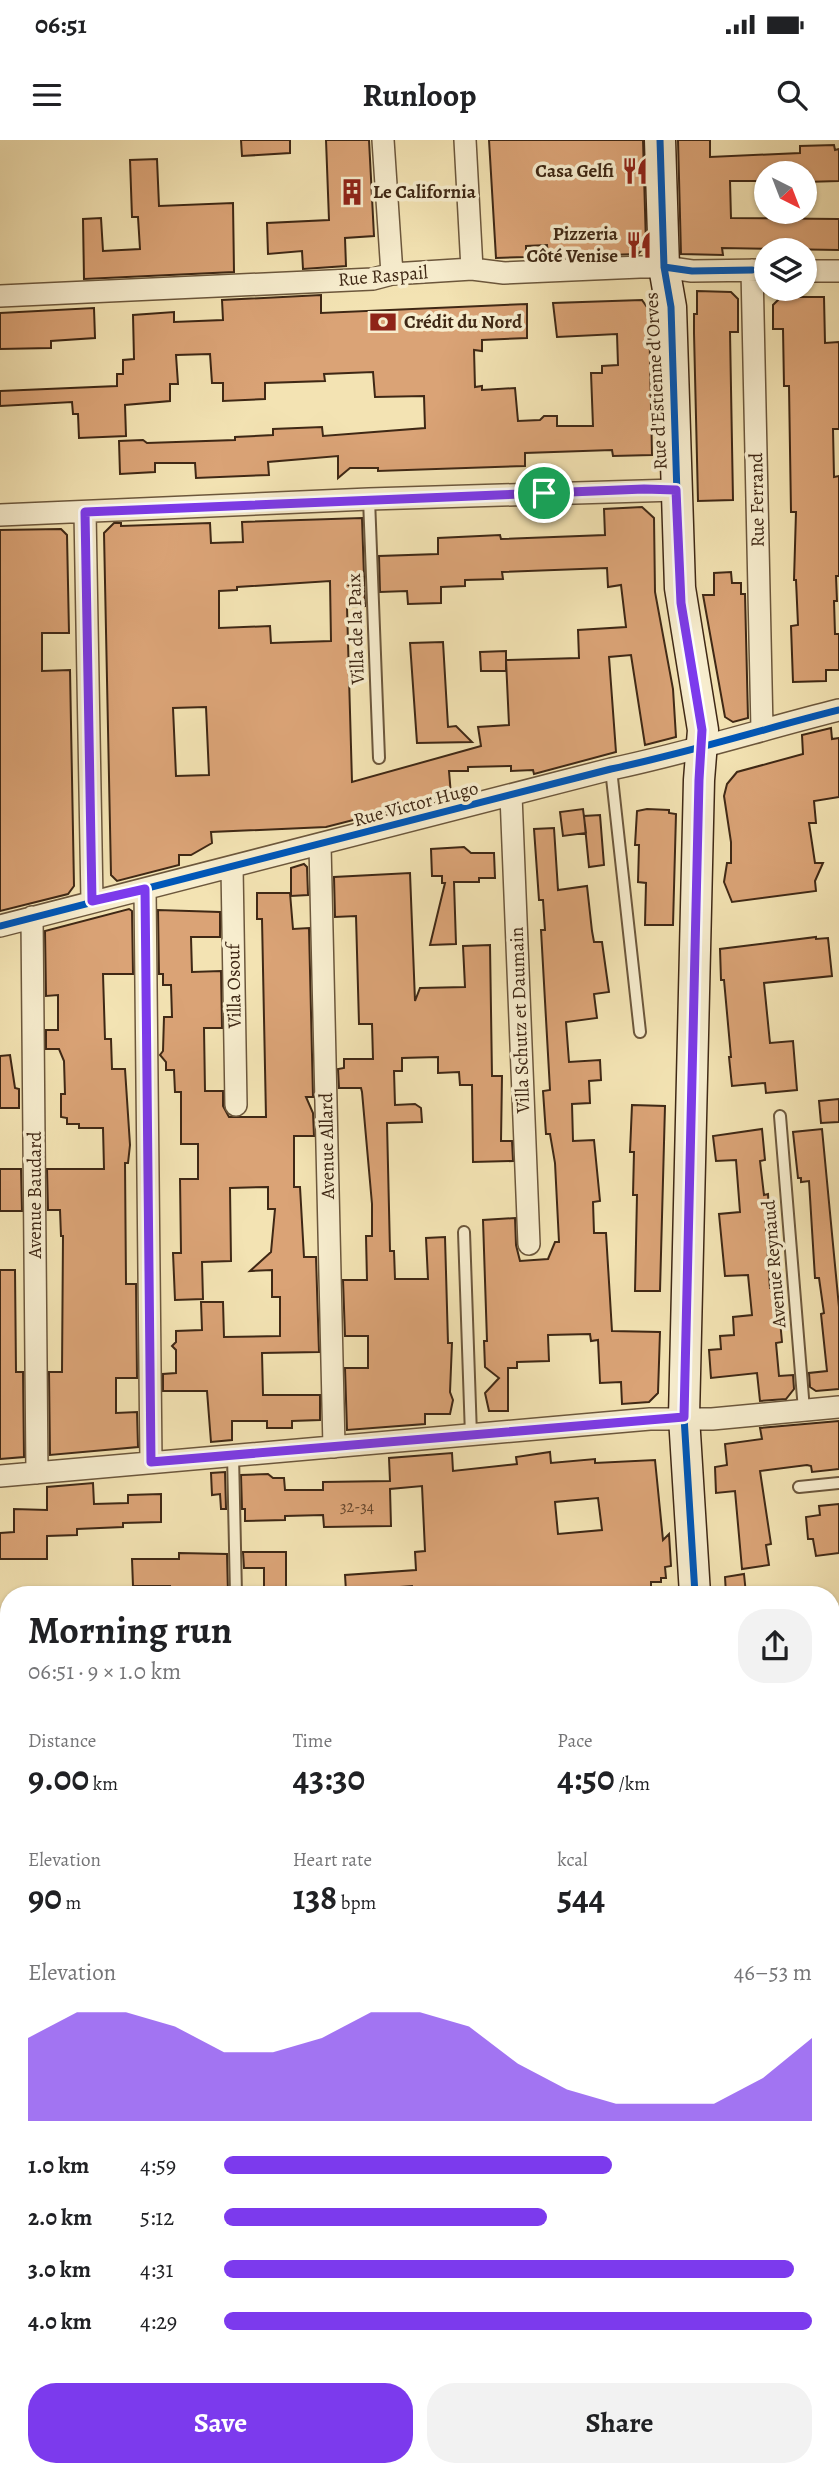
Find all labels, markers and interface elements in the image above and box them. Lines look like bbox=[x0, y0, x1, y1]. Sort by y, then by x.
text: 06:51 bbox=[35, 7, 87, 42]
text: Runloop bbox=[362, 73, 477, 117]
icon: menu bbox=[28, 76, 66, 114]
icon: search bbox=[773, 76, 811, 114]
restaurant icon: Casa Gelfi bbox=[620, 156, 650, 186]
place label: Casa Gelfi bbox=[535, 158, 614, 184]
north arrow bbox=[754, 161, 817, 224]
map controls bbox=[754, 161, 817, 301]
building icon: Le California bbox=[337, 177, 367, 207]
place label: Le California bbox=[373, 179, 477, 205]
place label: Pizzeria Côté Venise bbox=[527, 221, 619, 269]
restaurant icon: Pizzeria Côté Venise bbox=[624, 230, 654, 260]
button: layers bbox=[754, 238, 817, 301]
street label: Rue Raspail bbox=[337, 259, 429, 293]
street label: Rue d'Estienne d'Orves bbox=[638, 292, 674, 470]
bank icon: Crédit du Nord bbox=[368, 307, 398, 337]
place label: Crédit du Nord bbox=[404, 309, 523, 335]
street label: Rue Ferrand bbox=[743, 452, 771, 548]
pin bbox=[514, 463, 574, 523]
icon: arrive bbox=[525, 474, 563, 512]
street label: Villa de la Paix bbox=[341, 573, 371, 686]
street label: Rue Victor Hugo bbox=[351, 775, 481, 833]
street label: Villa Schutz et Daumain bbox=[504, 926, 536, 1115]
street label: Villa Osouf bbox=[220, 941, 248, 1030]
street label: Avenue Allard bbox=[313, 1092, 341, 1200]
street label: Avenue Baudard bbox=[22, 1131, 48, 1260]
street label: Avenue Reynaud bbox=[755, 1198, 793, 1330]
house number: 32-34 bbox=[340, 1496, 374, 1518]
text: Morning run bbox=[28, 1604, 232, 1656]
button: share bbox=[738, 1609, 812, 1683]
text: 06:51 · 9 × 1.0 km bbox=[28, 1656, 181, 1687]
text: Distance bbox=[28, 1728, 96, 1754]
text: Time bbox=[293, 1728, 332, 1754]
text: Pace bbox=[557, 1728, 593, 1754]
text: 9.00 bbox=[28, 1754, 89, 1802]
text: 43:30 bbox=[293, 1754, 365, 1802]
text: 4:50 bbox=[557, 1754, 615, 1802]
text: km bbox=[89, 1771, 118, 1797]
text: /km bbox=[615, 1771, 650, 1797]
text: Elevation bbox=[28, 1847, 101, 1873]
text: Heart rate bbox=[293, 1847, 372, 1873]
text: kcal bbox=[557, 1847, 588, 1873]
text: 90 bbox=[28, 1873, 62, 1921]
text: 138 bbox=[293, 1873, 337, 1921]
text: 544 bbox=[557, 1873, 605, 1921]
text: m bbox=[62, 1890, 81, 1916]
text: bpm bbox=[337, 1890, 376, 1916]
text: Elevation bbox=[28, 1957, 116, 1988]
text: 46–53 m bbox=[734, 1957, 812, 1988]
text: 1.0 km bbox=[28, 2150, 89, 2181]
text: 4:59 bbox=[140, 2150, 176, 2181]
text: 2.0 km bbox=[28, 2202, 92, 2233]
text: 5:12 bbox=[140, 2202, 174, 2233]
text: 3.0 km bbox=[28, 2254, 91, 2285]
text: 4:31 bbox=[140, 2254, 173, 2285]
text: 4.0 km bbox=[28, 2306, 92, 2337]
text: 4:29 bbox=[140, 2306, 177, 2337]
button: Save bbox=[28, 2383, 413, 2463]
button: Share bbox=[427, 2383, 812, 2463]

